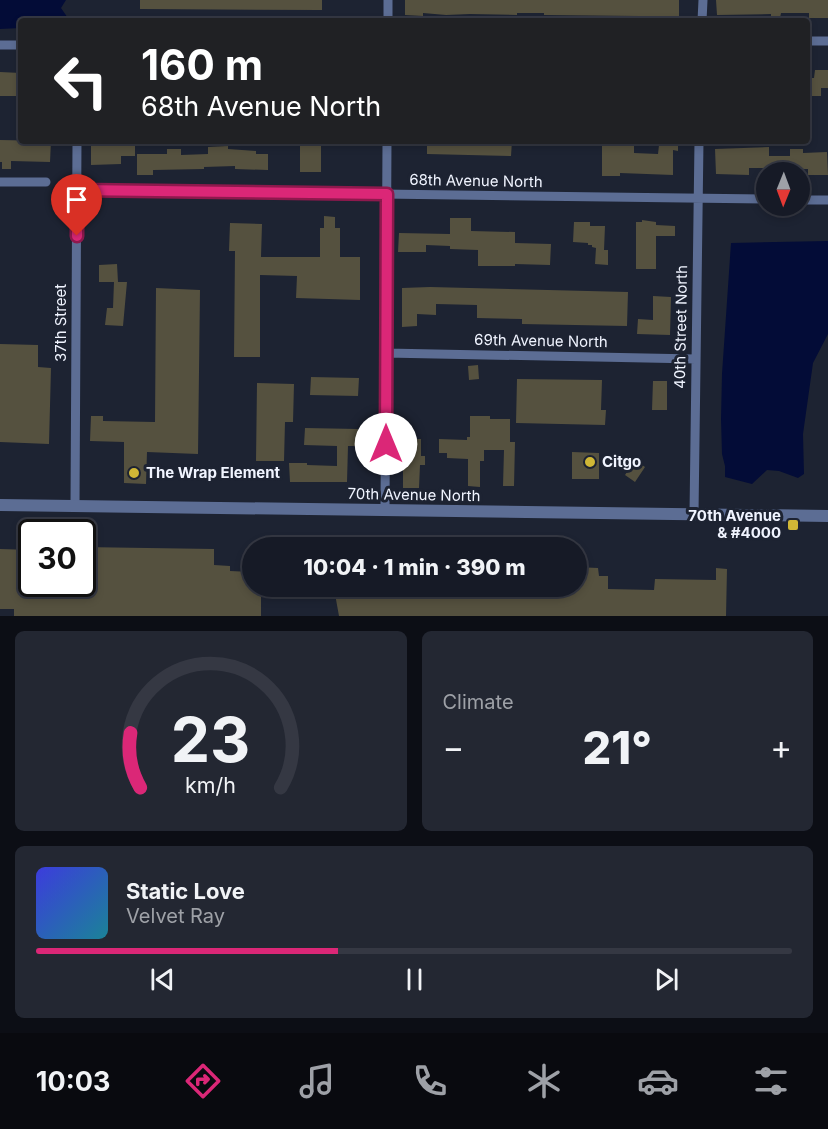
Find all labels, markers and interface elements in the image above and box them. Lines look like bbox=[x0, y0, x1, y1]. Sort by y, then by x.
text: 160 m bbox=[141, 39, 263, 90]
icon: left bbox=[42, 42, 120, 120]
text: 68th Avenue North bbox=[141, 90, 381, 123]
north arrow bbox=[756, 162, 810, 216]
map controls bbox=[756, 162, 810, 216]
street label: 68th Avenue North bbox=[409, 170, 543, 191]
pin bbox=[51, 174, 102, 236]
icon: arrive bbox=[60, 183, 93, 216]
street label: 40th Street North bbox=[670, 265, 691, 389]
street label: 37th Street bbox=[51, 284, 70, 362]
street label: 69th Avenue North bbox=[474, 330, 608, 351]
position arrow bbox=[354, 412, 418, 476]
place label: Citgo bbox=[602, 452, 641, 471]
marker: Citgo bbox=[583, 455, 597, 469]
place label: The Wrap Element bbox=[146, 463, 281, 482]
marker: The Wrap Element bbox=[127, 466, 141, 480]
street label: 70th Avenue North bbox=[347, 484, 481, 505]
place label: 70th Avenue & #4000 bbox=[688, 506, 781, 542]
marker: 70th Avenue & #4000 bbox=[786, 518, 800, 532]
speed limit sign: 30 bbox=[18, 519, 96, 597]
text: 10:04 · 1 min · 390 m bbox=[303, 554, 526, 580]
text: Climate bbox=[443, 690, 514, 714]
text: 23 bbox=[171, 702, 251, 777]
text: 21° bbox=[583, 720, 652, 775]
text: − bbox=[443, 727, 464, 767]
text: + bbox=[770, 727, 792, 767]
text: km/h bbox=[185, 772, 236, 798]
text: Static Love bbox=[126, 878, 245, 904]
text: Velvet Ray bbox=[126, 904, 225, 928]
icon: previous bbox=[146, 963, 179, 996]
icon: pause bbox=[398, 963, 431, 996]
icon: next bbox=[650, 963, 683, 996]
icon: directions bbox=[182, 1060, 224, 1102]
icon: music bbox=[296, 1060, 338, 1102]
icon: phone bbox=[409, 1060, 451, 1102]
icon: climate bbox=[523, 1060, 565, 1102]
icon: car bbox=[637, 1060, 679, 1102]
icon: filters bbox=[750, 1060, 792, 1102]
text: 10:03 bbox=[36, 1065, 110, 1098]

